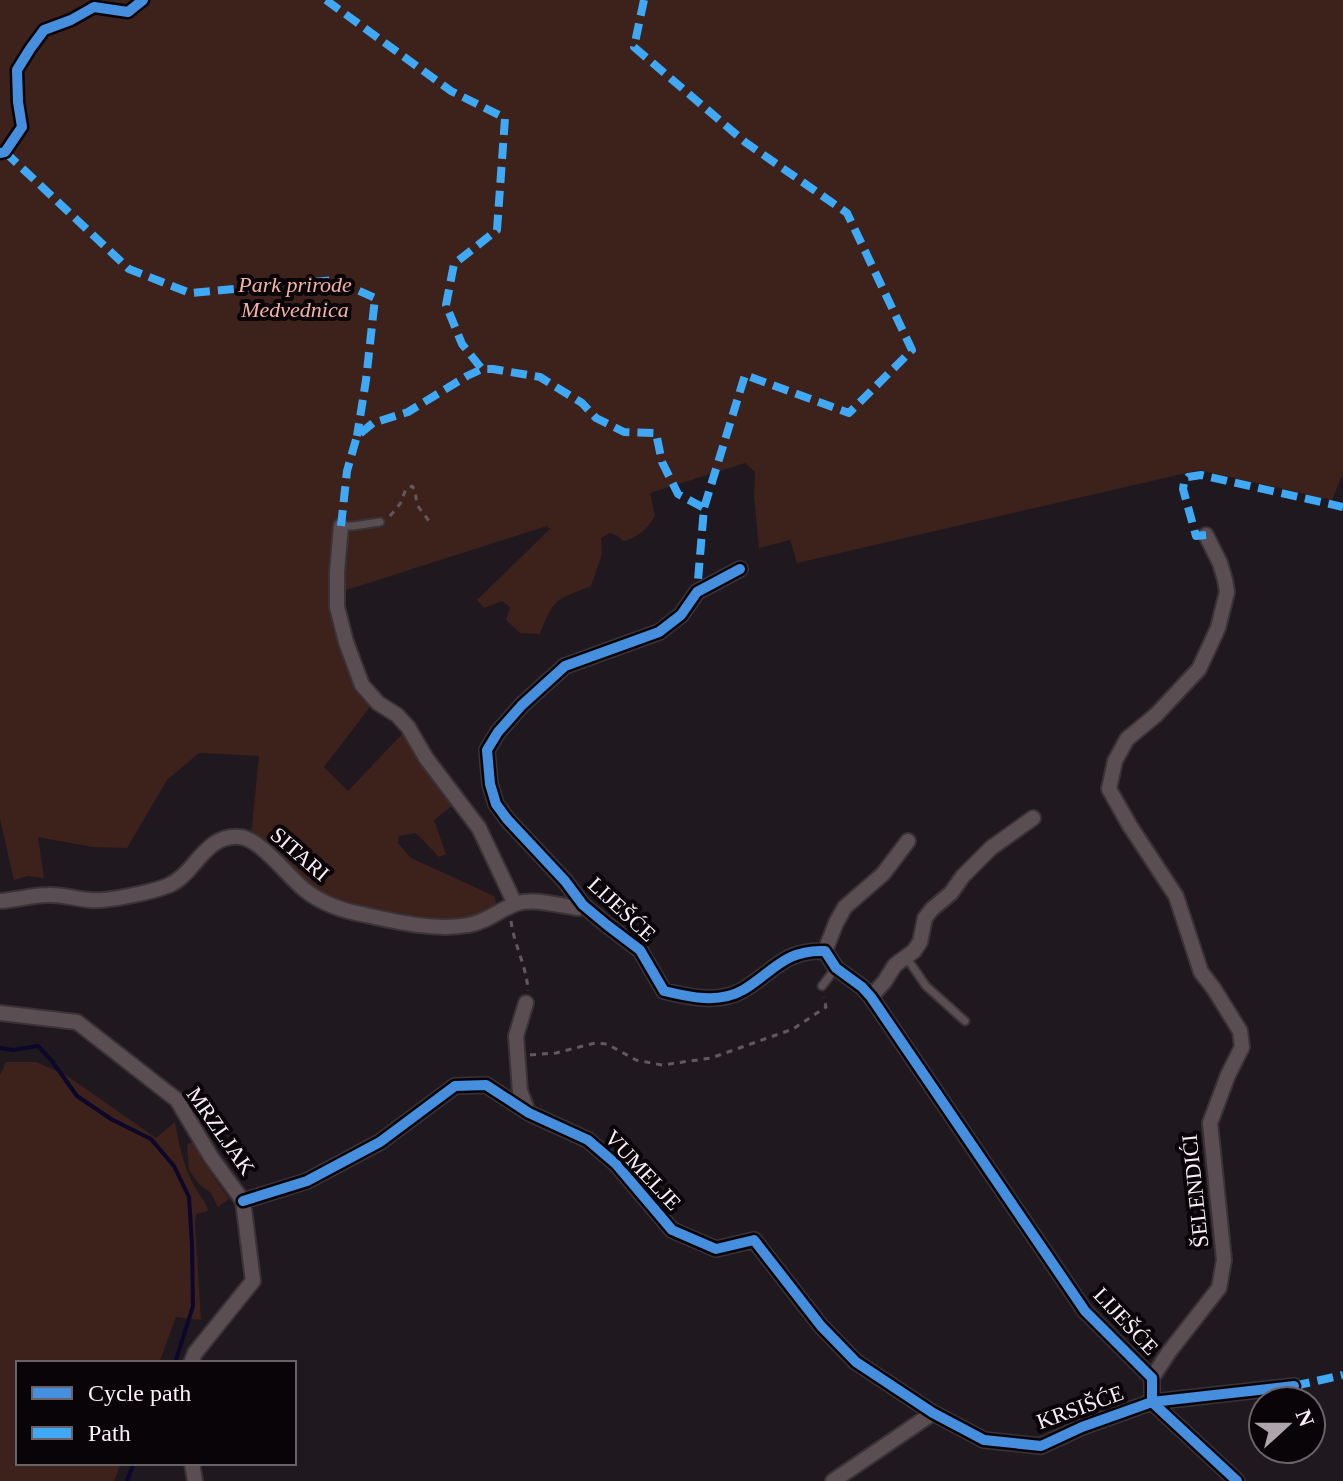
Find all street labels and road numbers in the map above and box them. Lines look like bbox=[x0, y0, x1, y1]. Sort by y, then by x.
street label: SITARI bbox=[266, 822, 334, 886]
street label: LIJEŠĆE bbox=[583, 872, 661, 946]
street label: MRZLJAK bbox=[182, 1082, 260, 1180]
street label: VUMELJE bbox=[600, 1125, 686, 1215]
street label: ŠELENDIĆI bbox=[1177, 1133, 1213, 1249]
street label: LIJEŠĆE bbox=[1089, 1282, 1163, 1360]
street label: KRSIŠĆE bbox=[1033, 1380, 1127, 1434]

